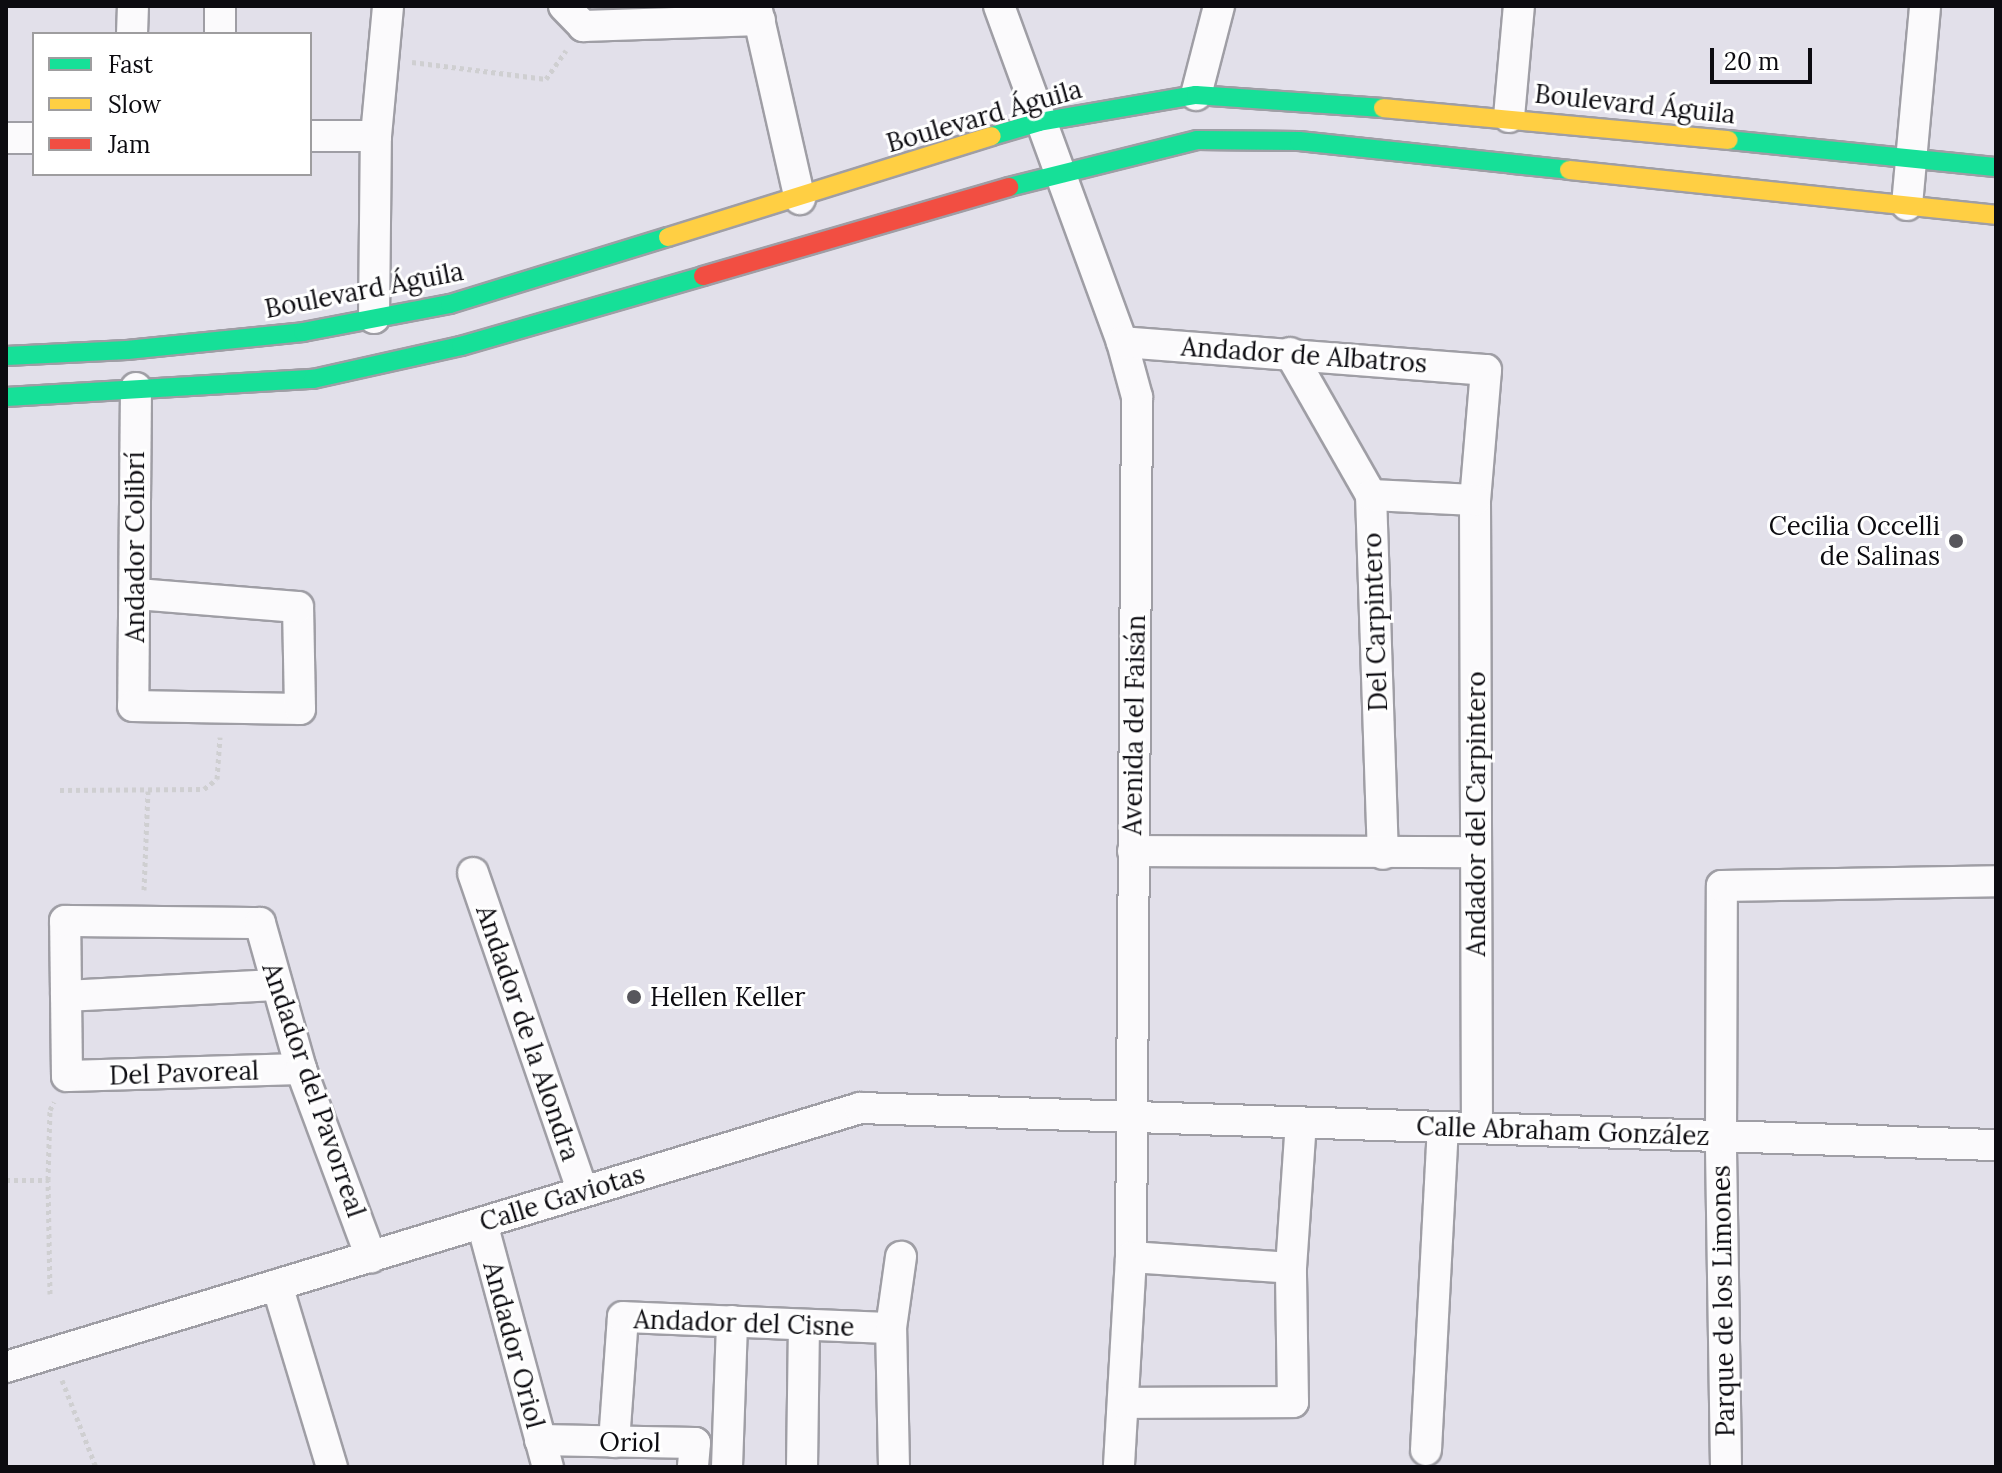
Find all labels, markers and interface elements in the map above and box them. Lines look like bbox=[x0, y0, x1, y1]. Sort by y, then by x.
legend bbox=[32, 32, 312, 176]
scale bar bbox=[1714, 32, 1816, 82]
text: 20 m bbox=[1724, 46, 1780, 77]
text: Fast bbox=[108, 49, 153, 80]
street label: Boulevard Águila bbox=[883, 73, 1085, 159]
street label: Boulevard Águila bbox=[1533, 78, 1737, 130]
text: Slow bbox=[108, 89, 161, 120]
text: Jam bbox=[108, 129, 150, 160]
street label: Boulevard Águila bbox=[262, 255, 466, 325]
street label: Andador de Albatros bbox=[1180, 331, 1428, 379]
street label: Andador Colibrí bbox=[119, 451, 151, 643]
place label: Cecilia Occelli de Salinas bbox=[1769, 510, 1940, 572]
street label: Del Carpintero bbox=[1356, 532, 1394, 712]
marker: Cecilia Occelli de Salinas bbox=[1947, 532, 1965, 550]
street label: Avenida del Faisán bbox=[1116, 615, 1152, 835]
street label: Andador del Carpintero bbox=[1460, 671, 1492, 957]
street label: Andador de la Alondra bbox=[470, 901, 586, 1165]
street label: Andador del Pavorreal bbox=[256, 959, 372, 1221]
place label: Hellen Keller bbox=[650, 981, 806, 1013]
marker: Hellen Keller bbox=[625, 988, 643, 1006]
street label: Del Pavoreal bbox=[109, 1055, 259, 1091]
street label: Calle Abraham González bbox=[1416, 1110, 1710, 1152]
street label: Calle Gaviotas bbox=[476, 1158, 648, 1238]
street label: Parque de los Limones bbox=[1705, 1165, 1741, 1437]
street label: Andador Oriol bbox=[477, 1258, 551, 1432]
street label: Andador del Cisne bbox=[633, 1304, 855, 1342]
street label: Oriol bbox=[599, 1426, 661, 1458]

